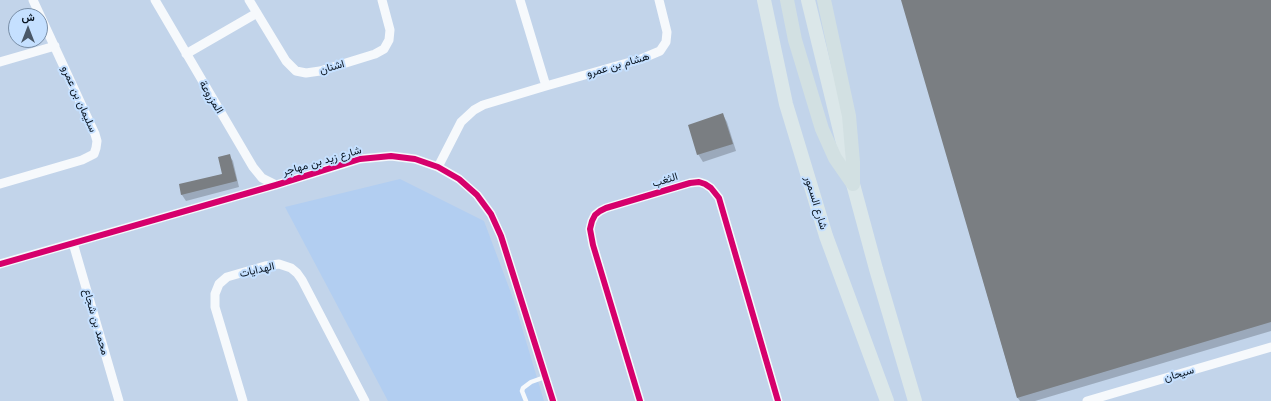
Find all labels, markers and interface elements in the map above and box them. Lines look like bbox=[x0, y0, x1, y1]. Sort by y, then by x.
north arrow bbox=[8, 8, 48, 48]
text: ش bbox=[21, 10, 35, 24]
street label: هشام بن عمرو bbox=[585, 50, 651, 80]
street label: اشنان bbox=[318, 57, 346, 77]
street label: سليمان بن عمرو bbox=[58, 64, 100, 134]
street label: المزروعة bbox=[196, 78, 226, 116]
street label: شارع زيد بن مهاجر bbox=[281, 143, 363, 179]
street label: الثغب bbox=[651, 170, 679, 190]
street label: شارع السمور bbox=[802, 175, 830, 231]
street label: الهدايات bbox=[238, 260, 276, 280]
street label: محمد بن شجاع bbox=[80, 287, 112, 357]
street label: سيحان bbox=[1163, 363, 1195, 385]

